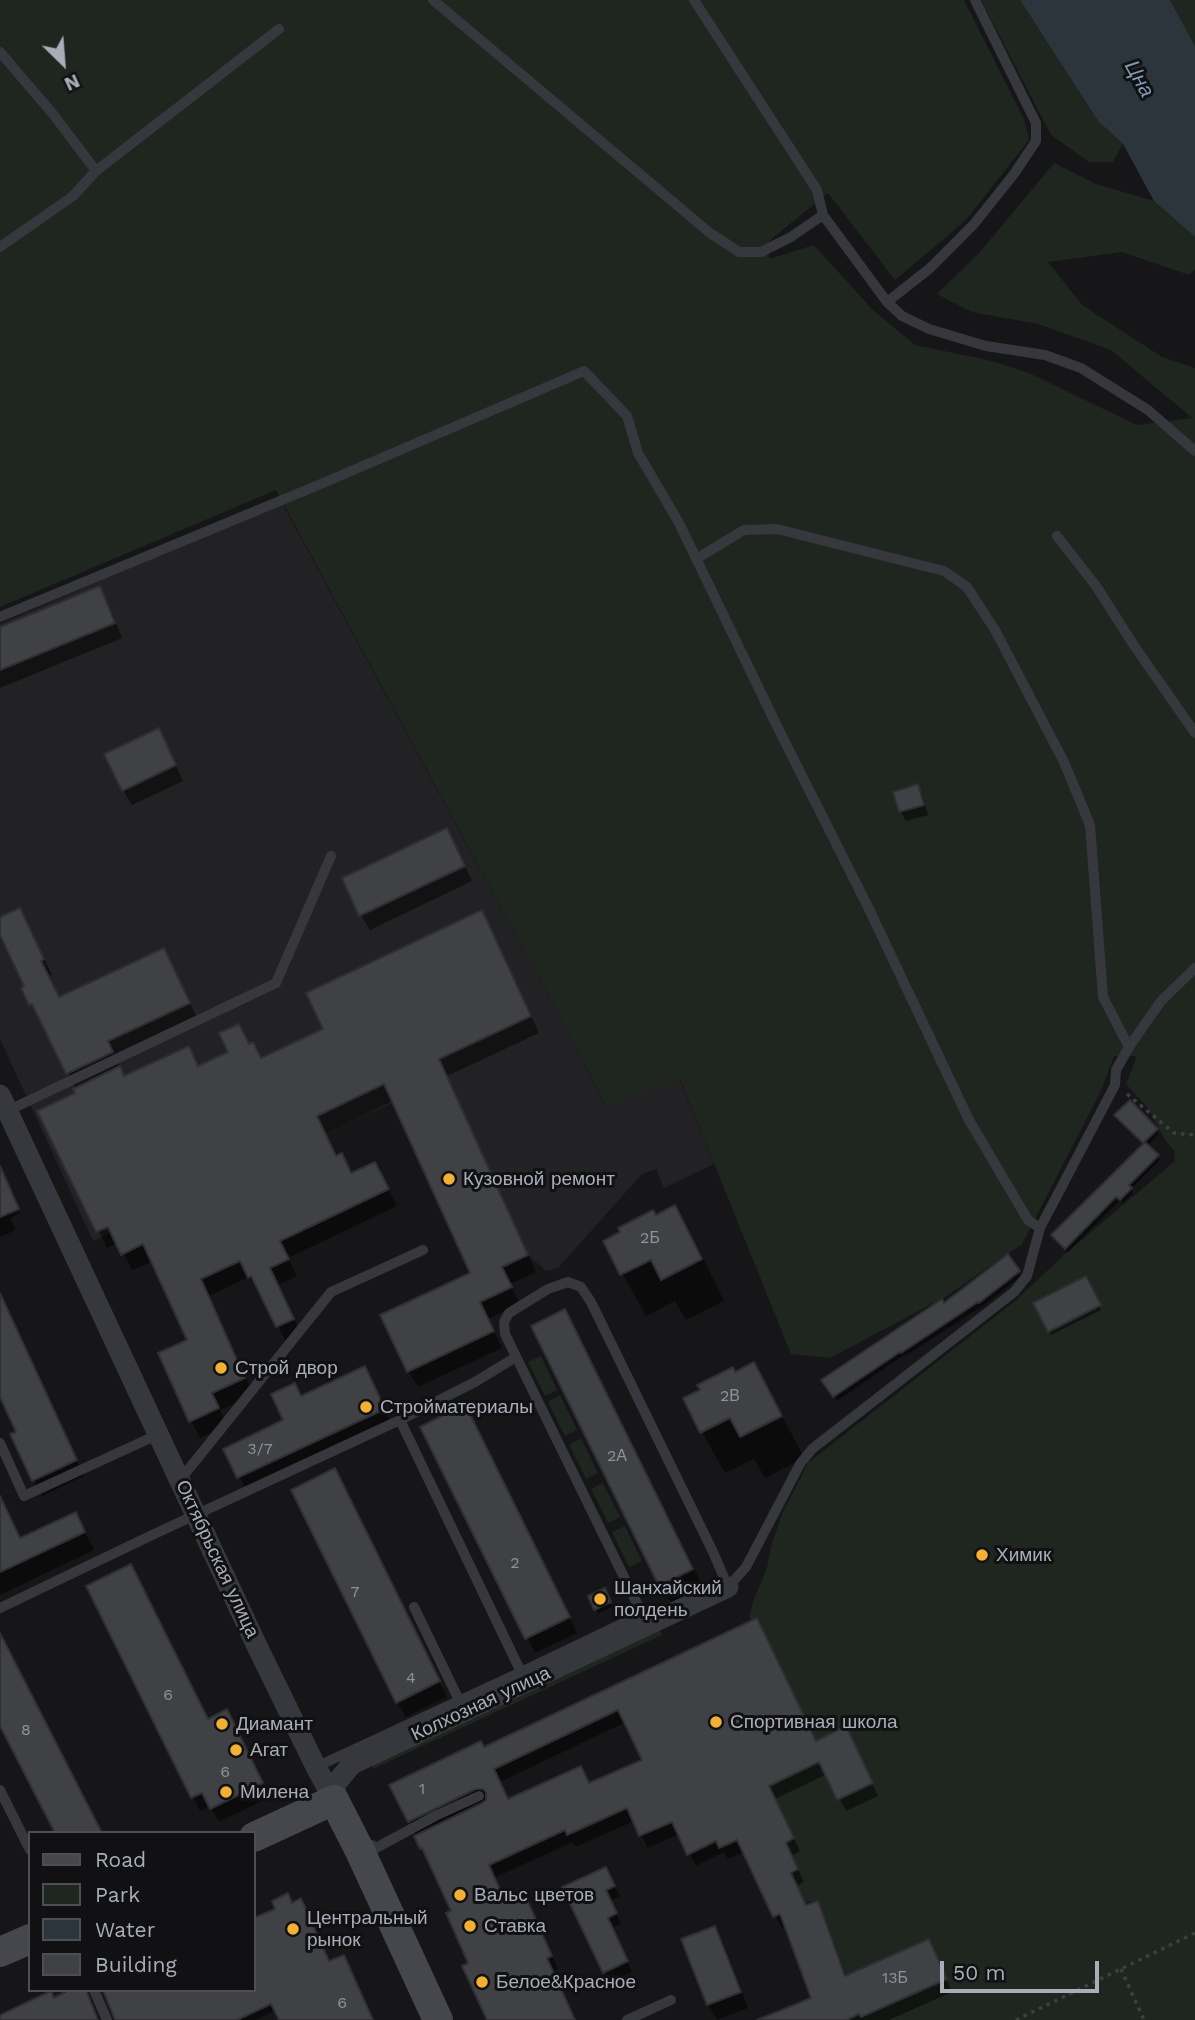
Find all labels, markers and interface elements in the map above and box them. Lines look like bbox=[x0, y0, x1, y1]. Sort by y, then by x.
north arrow bbox=[28, 28, 98, 98]
water label: Цна bbox=[1119, 56, 1159, 102]
text: N bbox=[61, 69, 83, 96]
place label: Кузовной ремонт bbox=[463, 1168, 615, 1190]
marker: Кузовной ремонт bbox=[441, 1171, 457, 1187]
house number: 2Б bbox=[640, 1228, 660, 1248]
place label: Строй двор bbox=[235, 1357, 338, 1379]
marker: Строй двор bbox=[213, 1360, 229, 1376]
house number: 2В bbox=[720, 1386, 740, 1406]
place label: Стройматериалы bbox=[380, 1396, 533, 1418]
marker: Стройматериалы bbox=[358, 1399, 374, 1415]
house number: 3/7 bbox=[247, 1439, 273, 1459]
house number: 2А bbox=[607, 1446, 627, 1466]
street label: Октябрьская улица bbox=[170, 1476, 264, 1642]
place label: Химик bbox=[996, 1544, 1051, 1566]
marker: Химик bbox=[974, 1547, 990, 1563]
house number: 2 bbox=[510, 1553, 520, 1573]
place label: Шанхайский полдень bbox=[614, 1577, 722, 1621]
house number: 7 bbox=[351, 1582, 359, 1602]
marker: Шанхайский полдень bbox=[592, 1591, 608, 1607]
street label: Колхозная улица bbox=[408, 1662, 554, 1746]
house number: 4 bbox=[406, 1668, 416, 1688]
house number: 6 bbox=[163, 1685, 173, 1705]
place label: Спортивная школа bbox=[730, 1711, 898, 1733]
place label: Диамант bbox=[236, 1713, 313, 1735]
marker: Спортивная школа bbox=[708, 1714, 724, 1730]
marker: Диамант bbox=[214, 1716, 230, 1732]
house number: 8 bbox=[21, 1720, 31, 1740]
place label: Агат bbox=[250, 1739, 288, 1761]
marker: Агат bbox=[228, 1742, 244, 1758]
house number: 6 bbox=[220, 1762, 230, 1782]
house number: 1 bbox=[419, 1779, 425, 1799]
place label: Милена bbox=[240, 1781, 309, 1803]
marker: Милена bbox=[218, 1784, 234, 1800]
legend bbox=[28, 1831, 256, 1992]
text: Road bbox=[95, 1847, 146, 1872]
text: Park bbox=[95, 1882, 140, 1907]
place label: Вальс цветов bbox=[474, 1884, 594, 1906]
marker: Вальс цветов bbox=[452, 1887, 468, 1903]
place label: Центральный рынок bbox=[307, 1907, 428, 1951]
place label: Ставка bbox=[484, 1915, 546, 1937]
text: Water bbox=[95, 1917, 155, 1942]
marker: Ставка bbox=[462, 1918, 478, 1934]
marker: Центральный рынок bbox=[285, 1921, 301, 1937]
scale bar bbox=[943, 1946, 1102, 1990]
text: Building bbox=[95, 1952, 177, 1977]
text: 50 m bbox=[953, 1960, 1005, 1985]
house number: 13Б bbox=[882, 1968, 908, 1988]
place label: Белое&Красное bbox=[496, 1971, 636, 1993]
marker: Белое&Красное bbox=[474, 1974, 490, 1990]
house number: 6 bbox=[337, 1993, 347, 2013]

